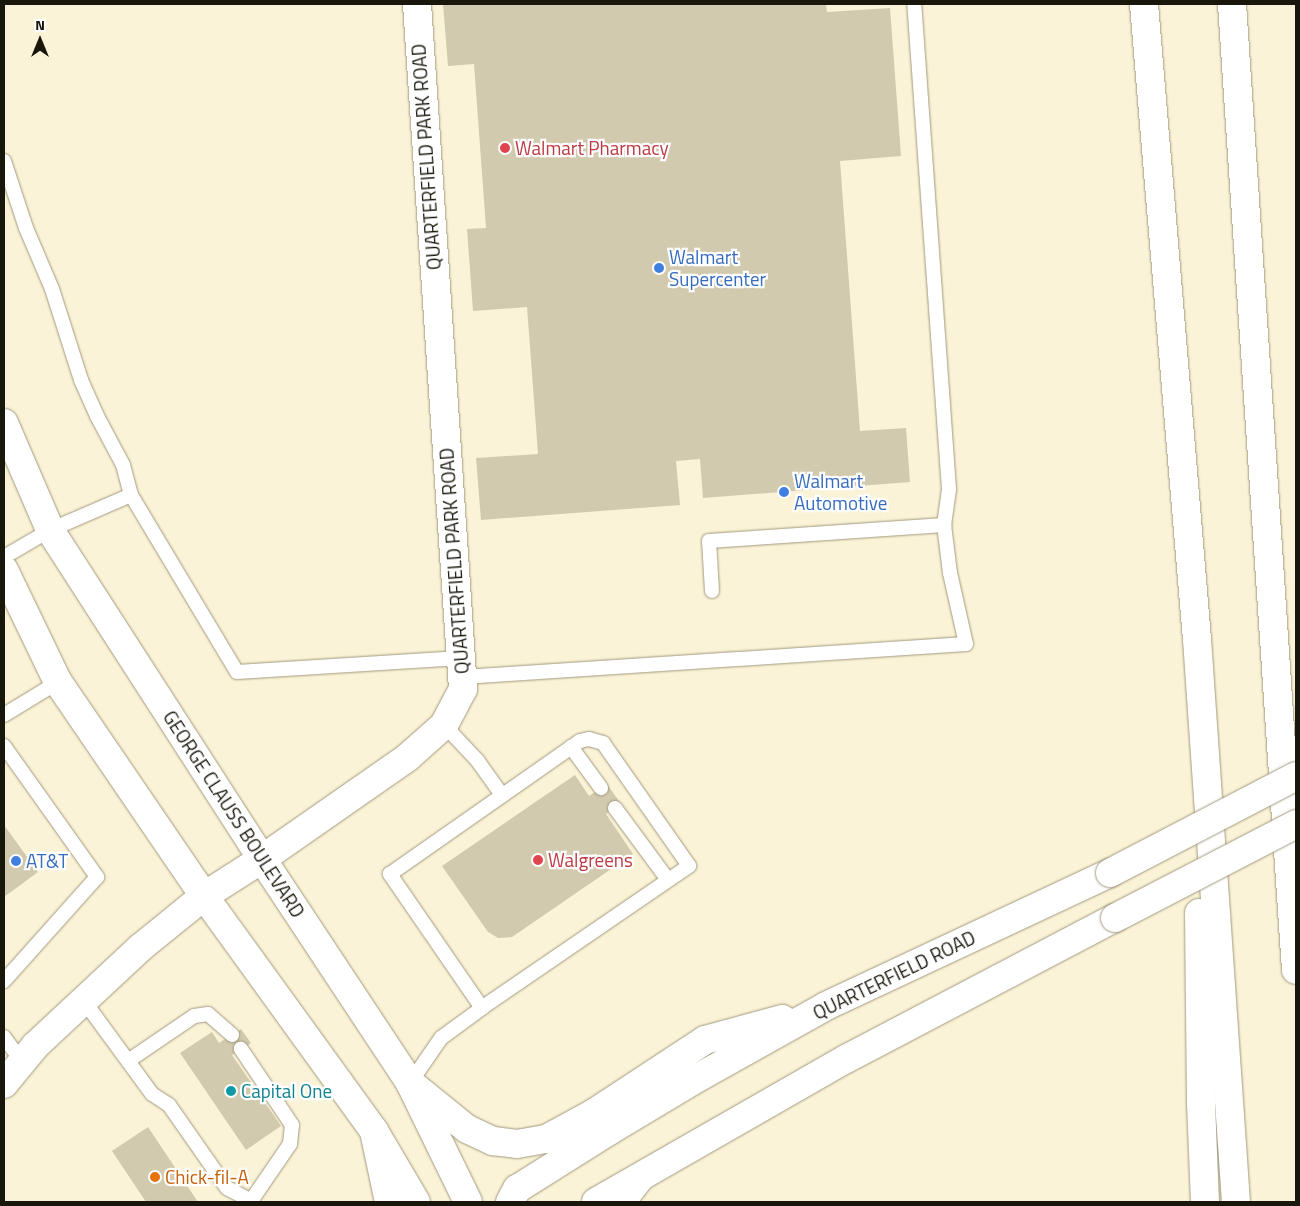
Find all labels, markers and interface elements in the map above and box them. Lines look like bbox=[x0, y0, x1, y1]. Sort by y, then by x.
text: N bbox=[35, 14, 45, 35]
north arrow bbox=[15, 15, 65, 65]
street label: QUARTERFIELD PARK ROAD bbox=[407, 43, 445, 271]
place label: Walmart Pharmacy bbox=[515, 137, 669, 159]
marker: Walmart Pharmacy bbox=[499, 142, 511, 154]
place label: Walmart Supercenter bbox=[669, 246, 766, 290]
marker: Walmart Supercenter bbox=[653, 262, 665, 274]
street label: QUARTERFIELD PARK ROAD bbox=[435, 447, 473, 675]
place label: Walmart Automotive bbox=[794, 470, 887, 514]
marker: Walmart Automotive bbox=[778, 486, 790, 498]
street label: GEORGE CLAUSS BOULEVARD bbox=[158, 706, 310, 922]
place label: Walgreens bbox=[548, 849, 633, 871]
place label: AT&T bbox=[26, 850, 68, 872]
marker: Walgreens bbox=[532, 854, 544, 866]
marker: AT&T bbox=[10, 855, 22, 867]
street label: QUARTERFIELD ROAD bbox=[809, 926, 979, 1024]
place label: Capital One bbox=[241, 1080, 332, 1102]
marker: Capital One bbox=[225, 1085, 237, 1097]
place label: Chick-fil-A bbox=[165, 1166, 249, 1188]
marker: Chick-fil-A bbox=[149, 1171, 161, 1183]

